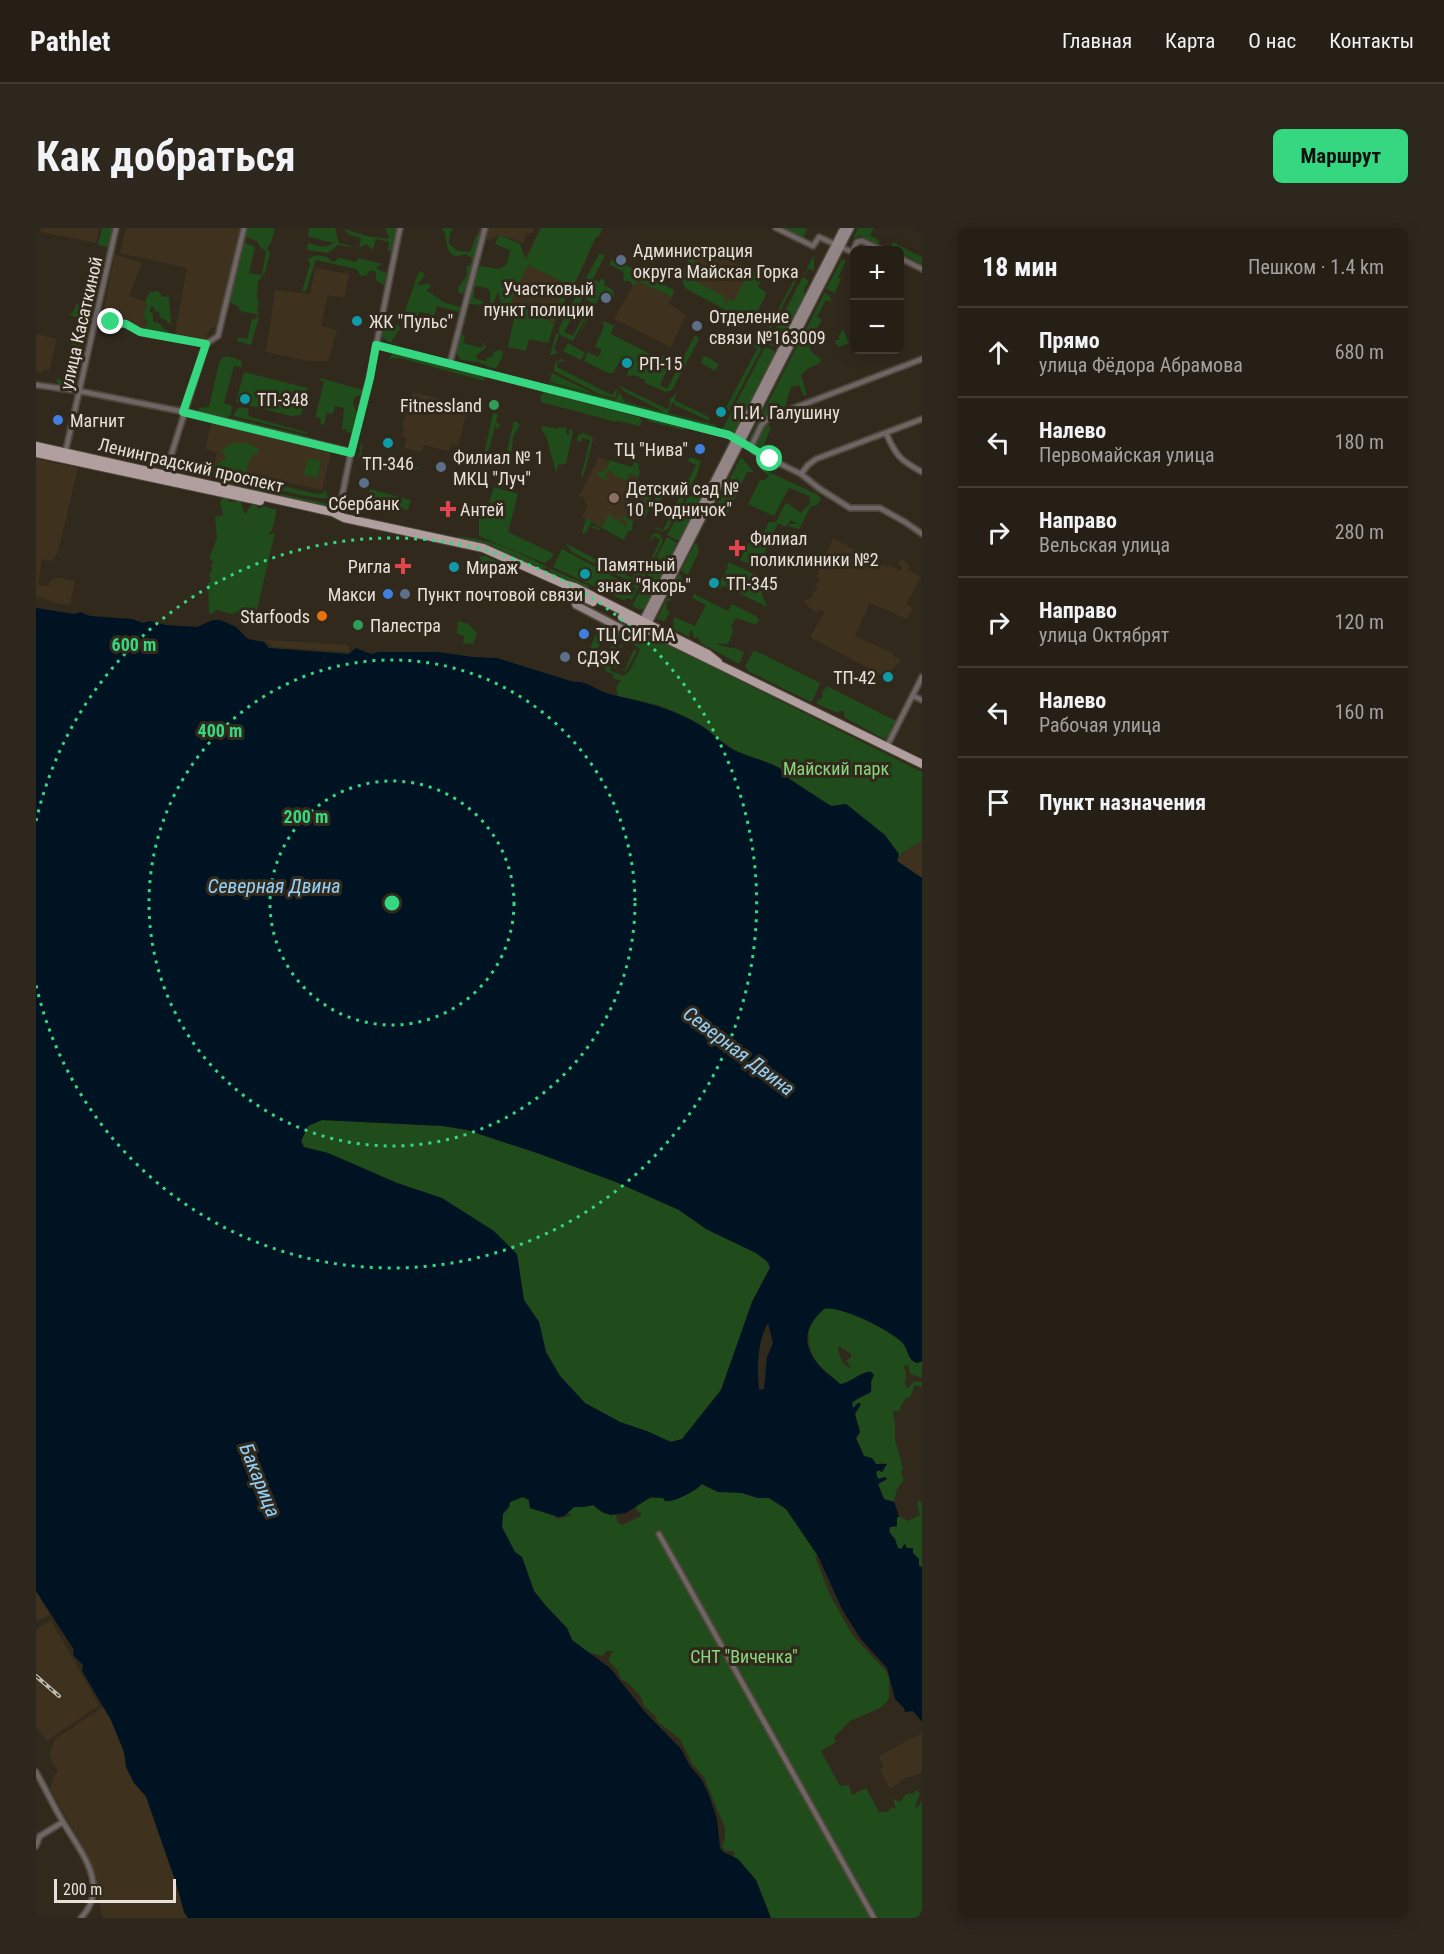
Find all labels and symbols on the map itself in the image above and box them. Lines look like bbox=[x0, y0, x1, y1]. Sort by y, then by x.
place label: Администрация округа Майская Горка bbox=[633, 240, 799, 282]
marker: Администрация округа Майская Горка bbox=[614, 253, 628, 267]
street label: улица Касаткиной bbox=[55, 254, 107, 392]
place label: Участковый пункт полиции bbox=[484, 278, 594, 320]
marker: Участковый пункт полиции bbox=[599, 291, 613, 305]
place label: Отделение связи №163009 bbox=[709, 306, 826, 348]
route end bbox=[97, 308, 123, 334]
place label: ЖК "Пульс" bbox=[369, 311, 453, 332]
marker: ЖК "Пульс" bbox=[350, 314, 364, 328]
marker: Отделение связи №163009 bbox=[690, 319, 704, 333]
place label: РП-15 bbox=[639, 353, 682, 374]
marker: РП-15 bbox=[620, 356, 634, 370]
place label: ТП-348 bbox=[257, 389, 309, 410]
marker: ТП-348 bbox=[238, 392, 252, 406]
place label: Fitnessland bbox=[400, 395, 482, 416]
marker: Fitnessland bbox=[487, 398, 501, 412]
place label: П.И. Галушину bbox=[733, 402, 840, 423]
marker: П.И. Галушину bbox=[714, 405, 728, 419]
place label: Магнит bbox=[70, 410, 125, 431]
marker: Магнит bbox=[51, 413, 65, 427]
street label: Ленинградский проспект bbox=[96, 433, 286, 497]
marker: ТП-346 bbox=[381, 436, 395, 450]
place label: ТЦ "Нива" bbox=[614, 439, 688, 460]
marker: ТЦ "Нива" bbox=[693, 442, 707, 456]
route start bbox=[756, 445, 782, 471]
place label: Филиал № 1 МКЦ "Луч" bbox=[453, 447, 544, 489]
place label: ТП-346 bbox=[362, 453, 414, 474]
marker: Филиал № 1 МКЦ "Луч" bbox=[434, 460, 448, 474]
marker: Сбербанк bbox=[357, 476, 371, 490]
place label: Детский сад № 10 "Родничок" bbox=[626, 478, 739, 520]
marker: Детский сад № 10 "Родничок" bbox=[607, 491, 621, 505]
place label: Сбербанк bbox=[328, 493, 400, 514]
place label: Антей bbox=[460, 499, 504, 520]
marker: Антей bbox=[441, 502, 455, 516]
place label: Филиал поликлиники №2 bbox=[750, 528, 879, 570]
marker: Филиал поликлиники №2 bbox=[728, 539, 746, 557]
place label: Памятный знак "Якорь" bbox=[597, 554, 691, 596]
place label: Ригла bbox=[348, 556, 391, 577]
place label: Мираж bbox=[466, 557, 518, 578]
marker: Ригла bbox=[396, 559, 410, 573]
marker: Мираж bbox=[447, 560, 461, 574]
marker: Памятный знак "Якорь" bbox=[578, 567, 592, 581]
place label: ТП-345 bbox=[726, 573, 778, 594]
marker: ТП-345 bbox=[707, 576, 721, 590]
place label: Макси bbox=[328, 584, 376, 605]
place label: Пункт почтовой связи bbox=[417, 584, 583, 605]
marker: Макси bbox=[381, 587, 395, 601]
marker: Пункт почтовой связи bbox=[398, 587, 412, 601]
place label: Starfoods bbox=[240, 606, 310, 627]
marker: Starfoods bbox=[315, 609, 329, 623]
place label: Палестра bbox=[370, 615, 441, 636]
marker: Палестра bbox=[351, 618, 365, 632]
place label: ТЦ СИГМА bbox=[596, 624, 676, 645]
marker: ТЦ СИГМА bbox=[577, 627, 591, 641]
text: 600 m bbox=[112, 634, 156, 655]
place label: СДЭК bbox=[577, 647, 620, 668]
marker: СДЭК bbox=[558, 650, 572, 664]
place label: ТП-42 bbox=[833, 667, 876, 688]
marker: ТП-42 bbox=[881, 670, 895, 684]
text: 400 m bbox=[198, 720, 242, 741]
park label: Майский парк bbox=[783, 758, 889, 779]
text: 200 m bbox=[284, 806, 328, 827]
water label: Северная Двина bbox=[207, 874, 341, 898]
centre of rings bbox=[382, 893, 402, 913]
water label: Северная Двина bbox=[679, 1001, 799, 1101]
water label: Бакарица bbox=[234, 1440, 286, 1520]
park label: СНТ "Виченка" bbox=[690, 1646, 798, 1667]
scale bar bbox=[54, 1876, 176, 1904]

